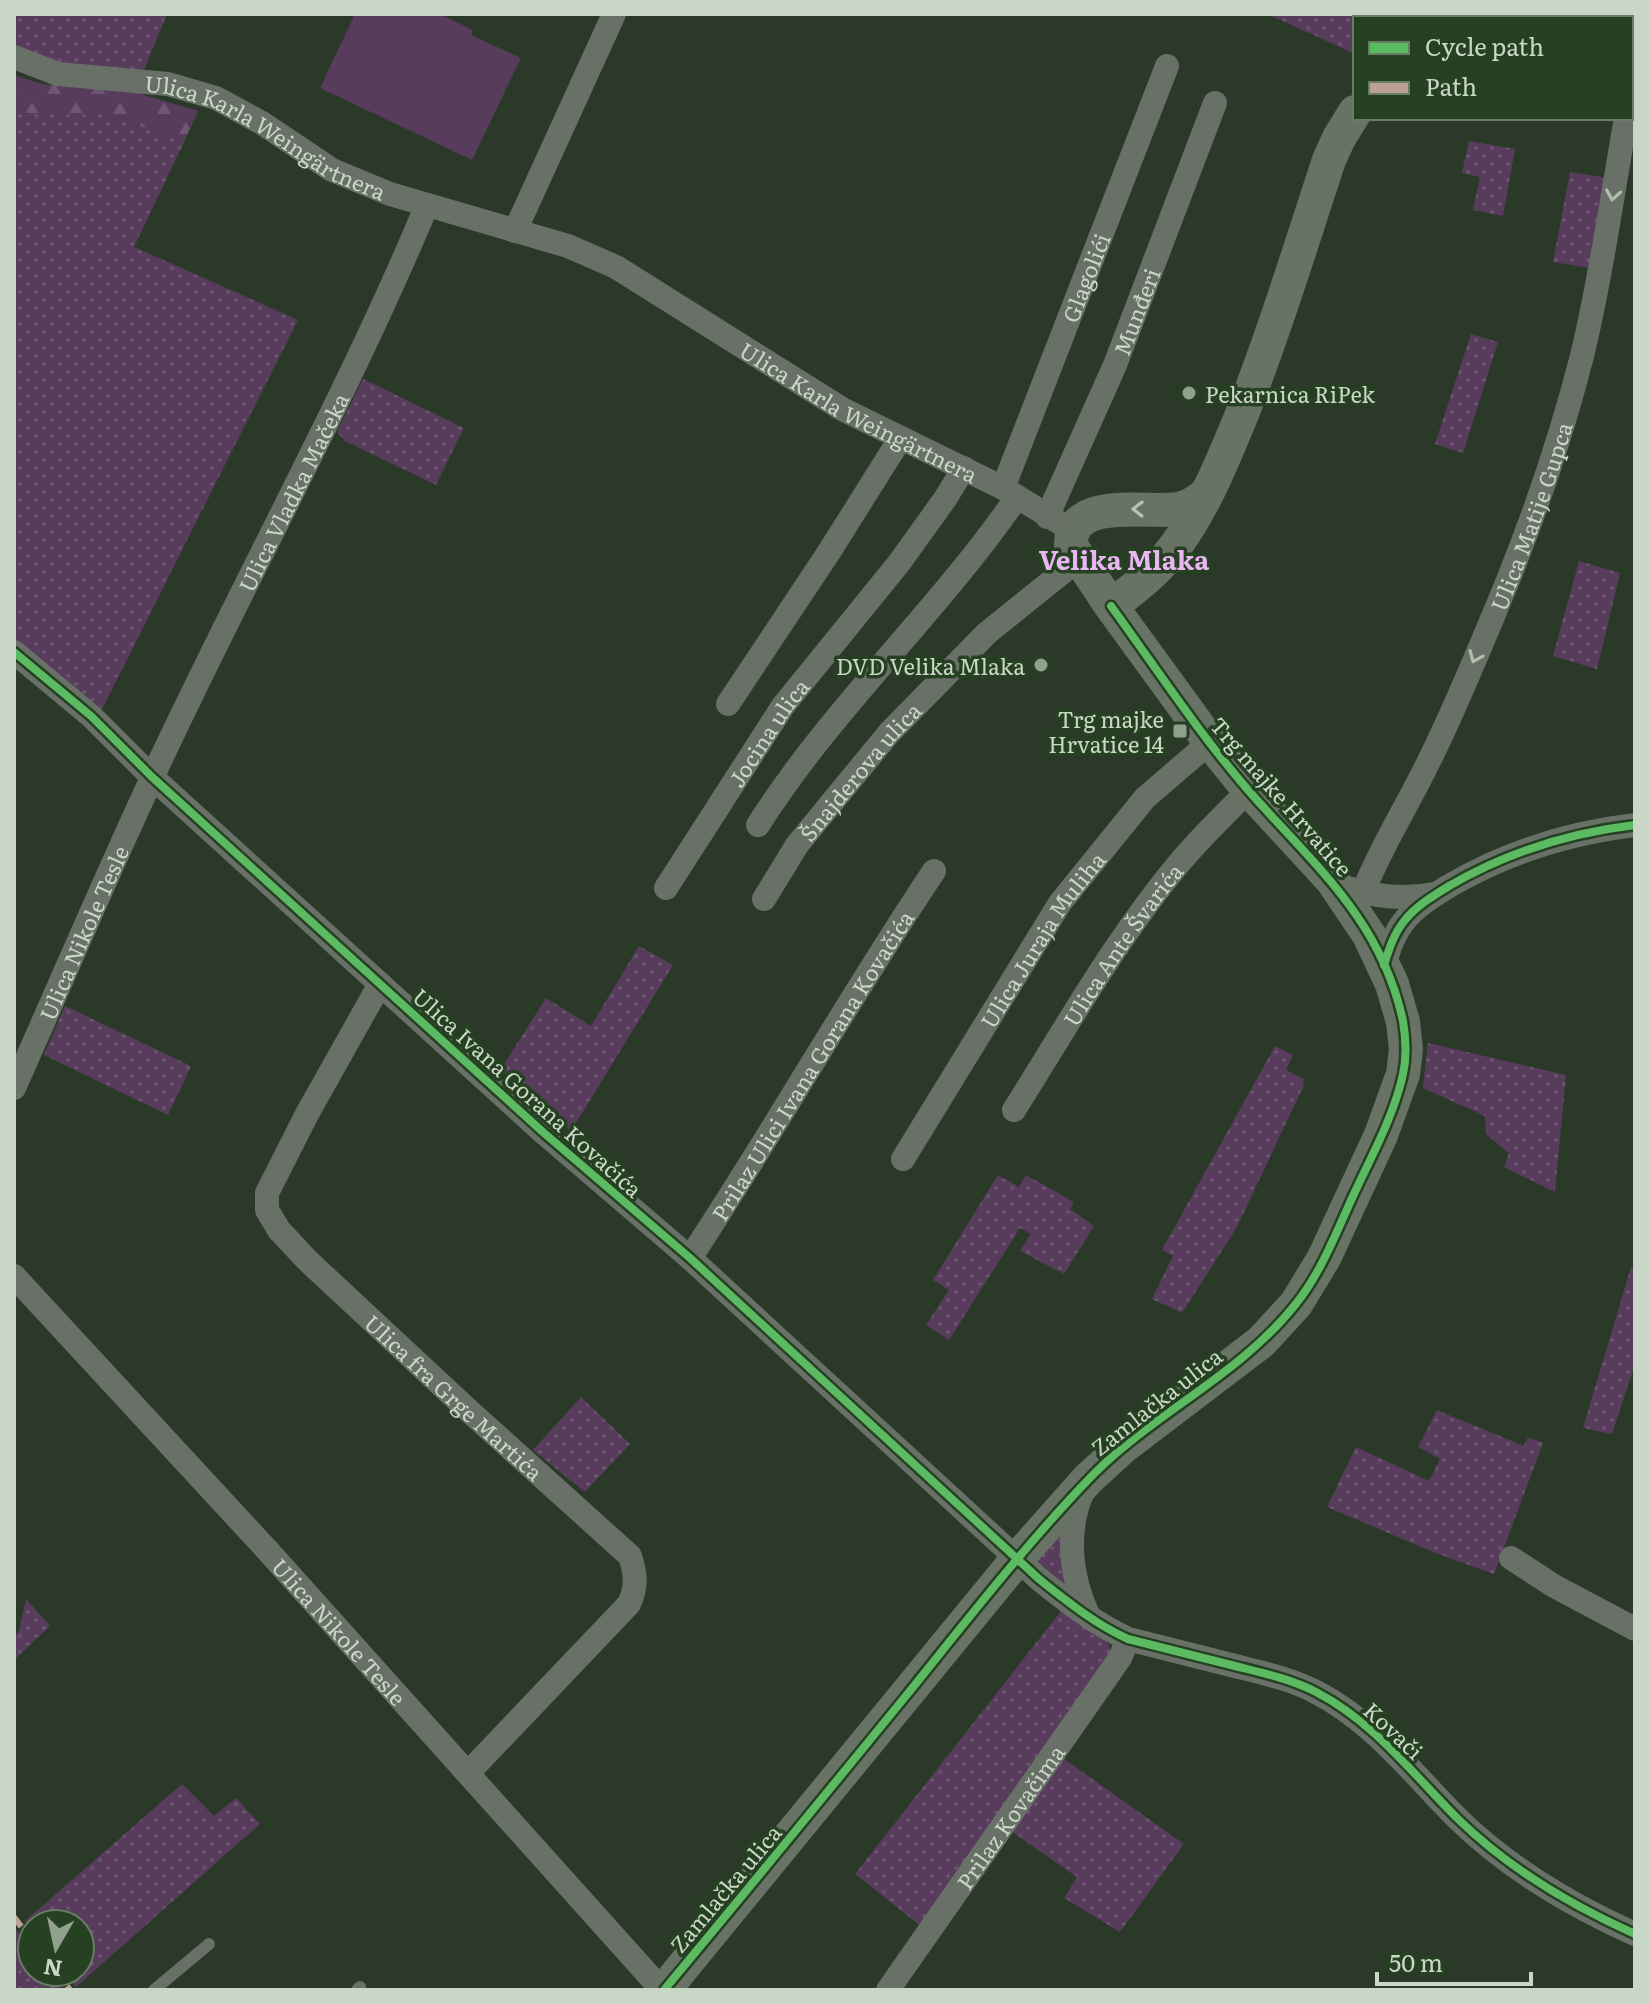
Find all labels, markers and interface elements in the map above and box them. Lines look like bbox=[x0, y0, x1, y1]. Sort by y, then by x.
legend bbox=[1353, 16, 1633, 120]
text: Cycle path bbox=[1425, 28, 1544, 63]
street label: Ulica Karla Weingärtnera bbox=[143, 65, 391, 207]
text: Path bbox=[1425, 68, 1477, 103]
one-way arrow bbox=[1605, 188, 1622, 202]
street label: Glagolići bbox=[1053, 228, 1117, 327]
street label: Munđeri bbox=[1104, 263, 1167, 360]
street label: Ulica Karla Weingärtnera bbox=[734, 333, 984, 490]
place label: Pekarnica RiPek bbox=[1205, 377, 1376, 410]
marker: Pekarnica RiPek bbox=[1180, 384, 1198, 402]
street label: Ulica Vladka Mačeka bbox=[229, 387, 356, 597]
street label: Ulica Matije Gupca bbox=[1481, 418, 1579, 615]
one-way arrow bbox=[1131, 501, 1144, 518]
district label: Velika Mlaka bbox=[1039, 539, 1209, 578]
place label: DVD Velika Mlaka bbox=[836, 649, 1025, 682]
one-way arrow bbox=[1469, 649, 1485, 663]
marker: DVD Velika Mlaka bbox=[1032, 656, 1050, 674]
street label: Jocina ulica bbox=[719, 671, 816, 793]
street label: Šnajderova ulica bbox=[790, 694, 928, 848]
place label: Trg majke Hrvatice 14 bbox=[1048, 702, 1164, 760]
street label: Trg majke Hrvatice bbox=[1203, 709, 1361, 883]
marker: Trg majke Hrvatice 14 bbox=[1171, 722, 1189, 740]
street label: Ulica Nikole Tesle bbox=[30, 840, 136, 1025]
street label: Ulica Juraja Muliha bbox=[971, 844, 1112, 1034]
street label: Ulica Ante Švarića bbox=[1054, 855, 1190, 1032]
street label: Prilaz Ulici Ivana Gorana Kovačića bbox=[702, 903, 921, 1227]
street label: Ulica Ivana Gorana Kovačića bbox=[406, 980, 650, 1205]
street label: Ulica fra Grge Martića bbox=[358, 1306, 551, 1487]
street label: Zamlačka ulica bbox=[1083, 1339, 1229, 1463]
street label: Ulica Nikole Tesle bbox=[265, 1550, 415, 1712]
street label: Kovači bbox=[1357, 1694, 1431, 1766]
street label: Prilaz Kovačima bbox=[947, 1737, 1072, 1895]
street label: Zamlačka ulica bbox=[661, 1817, 789, 1959]
north arrow bbox=[16, 1908, 96, 1988]
scale bar bbox=[1377, 1936, 1531, 1986]
text: 50 m bbox=[1389, 1944, 1443, 1979]
text: N bbox=[41, 1951, 64, 1987]

